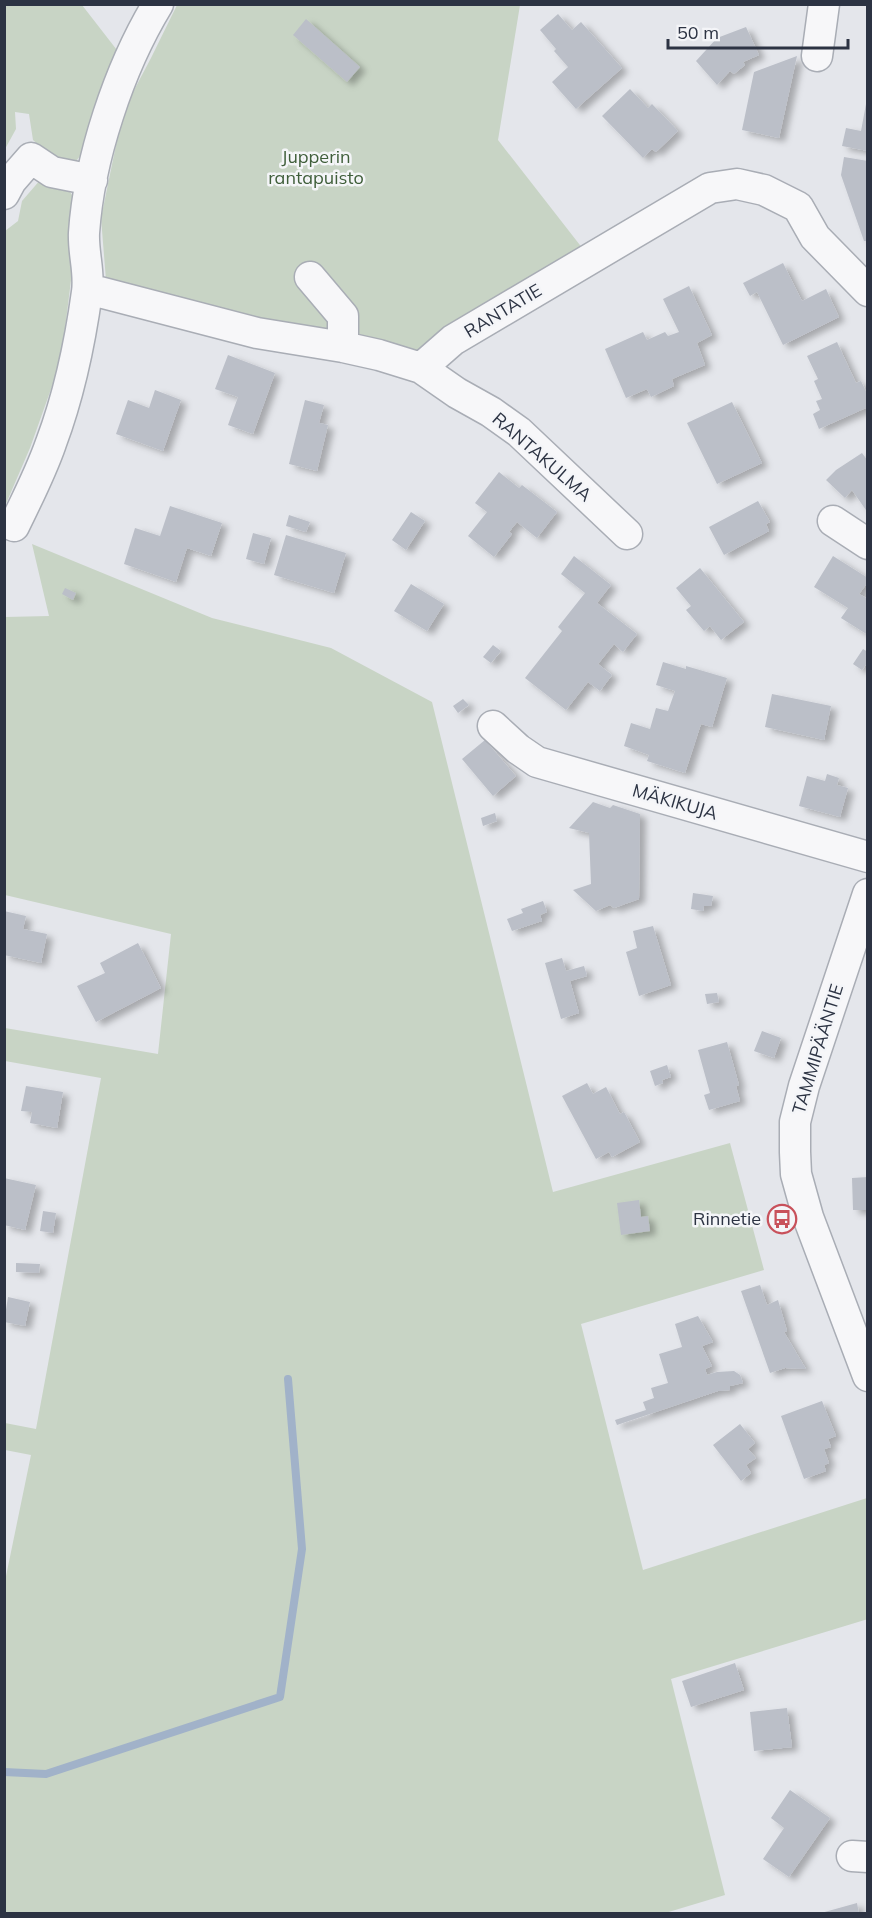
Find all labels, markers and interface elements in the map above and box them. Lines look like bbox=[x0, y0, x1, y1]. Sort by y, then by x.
scale bar bbox=[668, 12, 848, 50]
text: 50 m bbox=[677, 21, 719, 44]
park label: Jupperin rantapuisto bbox=[268, 145, 364, 189]
street label: RANTATIE bbox=[460, 278, 546, 343]
street label: RANTAKULMA bbox=[488, 407, 597, 506]
street label: MÄKIKUJA bbox=[630, 778, 720, 825]
street label: TAMMIPÄÄNTIE bbox=[787, 981, 848, 1117]
bus stop icon: Rinnetie bbox=[766, 1203, 798, 1235]
place label: Rinnetie bbox=[693, 1207, 761, 1230]

